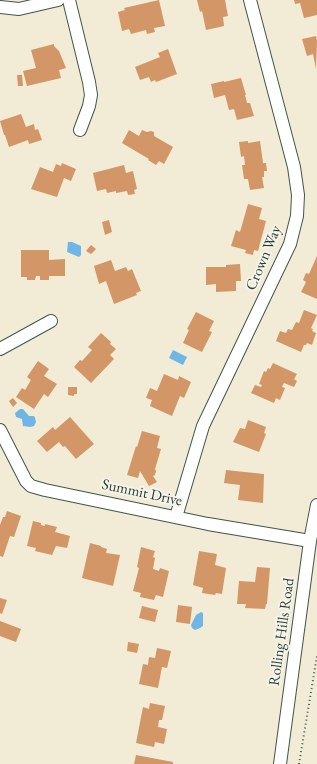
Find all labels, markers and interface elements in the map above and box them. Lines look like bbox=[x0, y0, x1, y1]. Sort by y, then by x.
street label: Crown Way bbox=[242, 223, 286, 293]
street label: Summit Drive bbox=[100, 476, 184, 510]
street label: Rolling Hills Road bbox=[266, 577, 298, 687]

